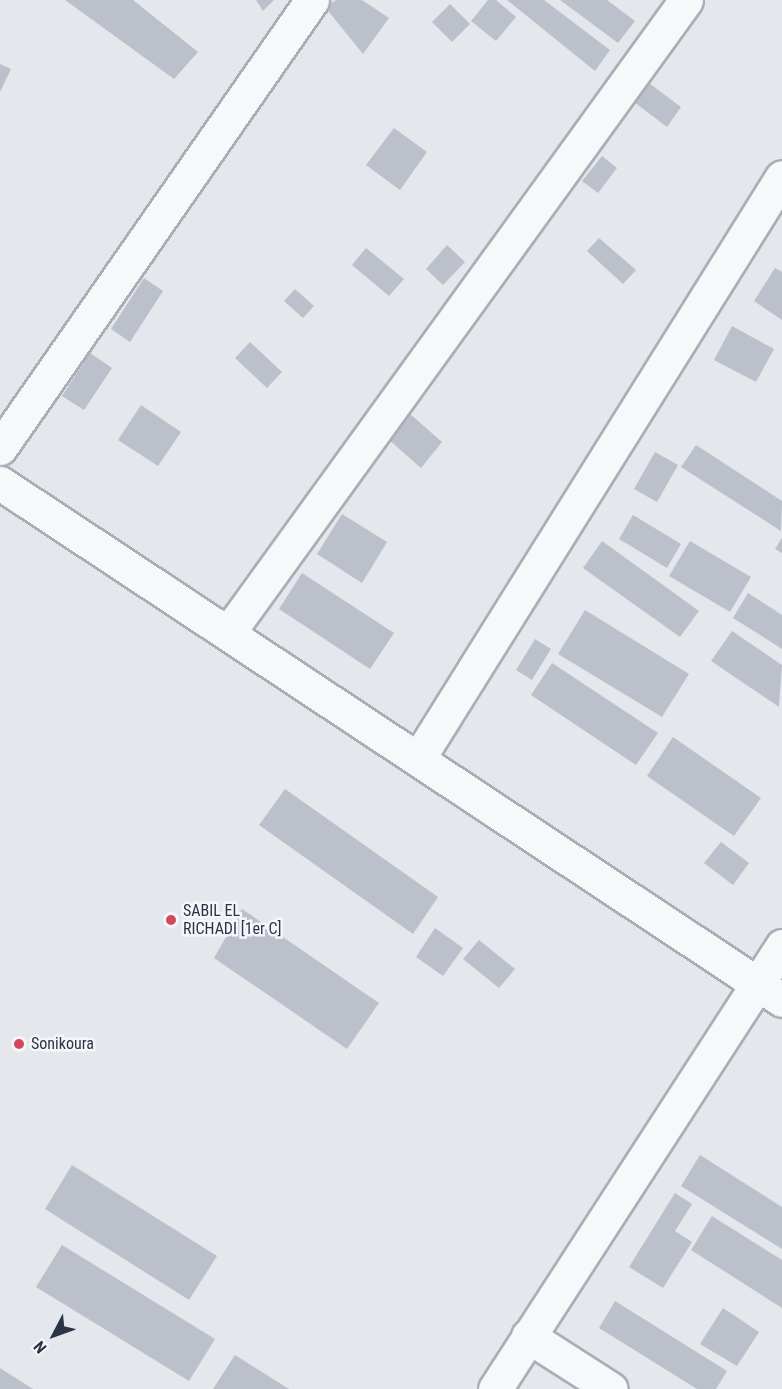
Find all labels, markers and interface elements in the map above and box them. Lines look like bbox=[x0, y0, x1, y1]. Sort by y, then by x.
place label: SABIL EL RICHADI [1er C] bbox=[183, 901, 282, 939]
marker: SABIL EL RICHADI [1er C] bbox=[164, 913, 178, 927]
place label: Sonikoura bbox=[31, 1034, 94, 1054]
marker: Sonikoura bbox=[12, 1037, 26, 1051]
north arrow bbox=[24, 1305, 84, 1365]
text: N bbox=[30, 1337, 50, 1357]

